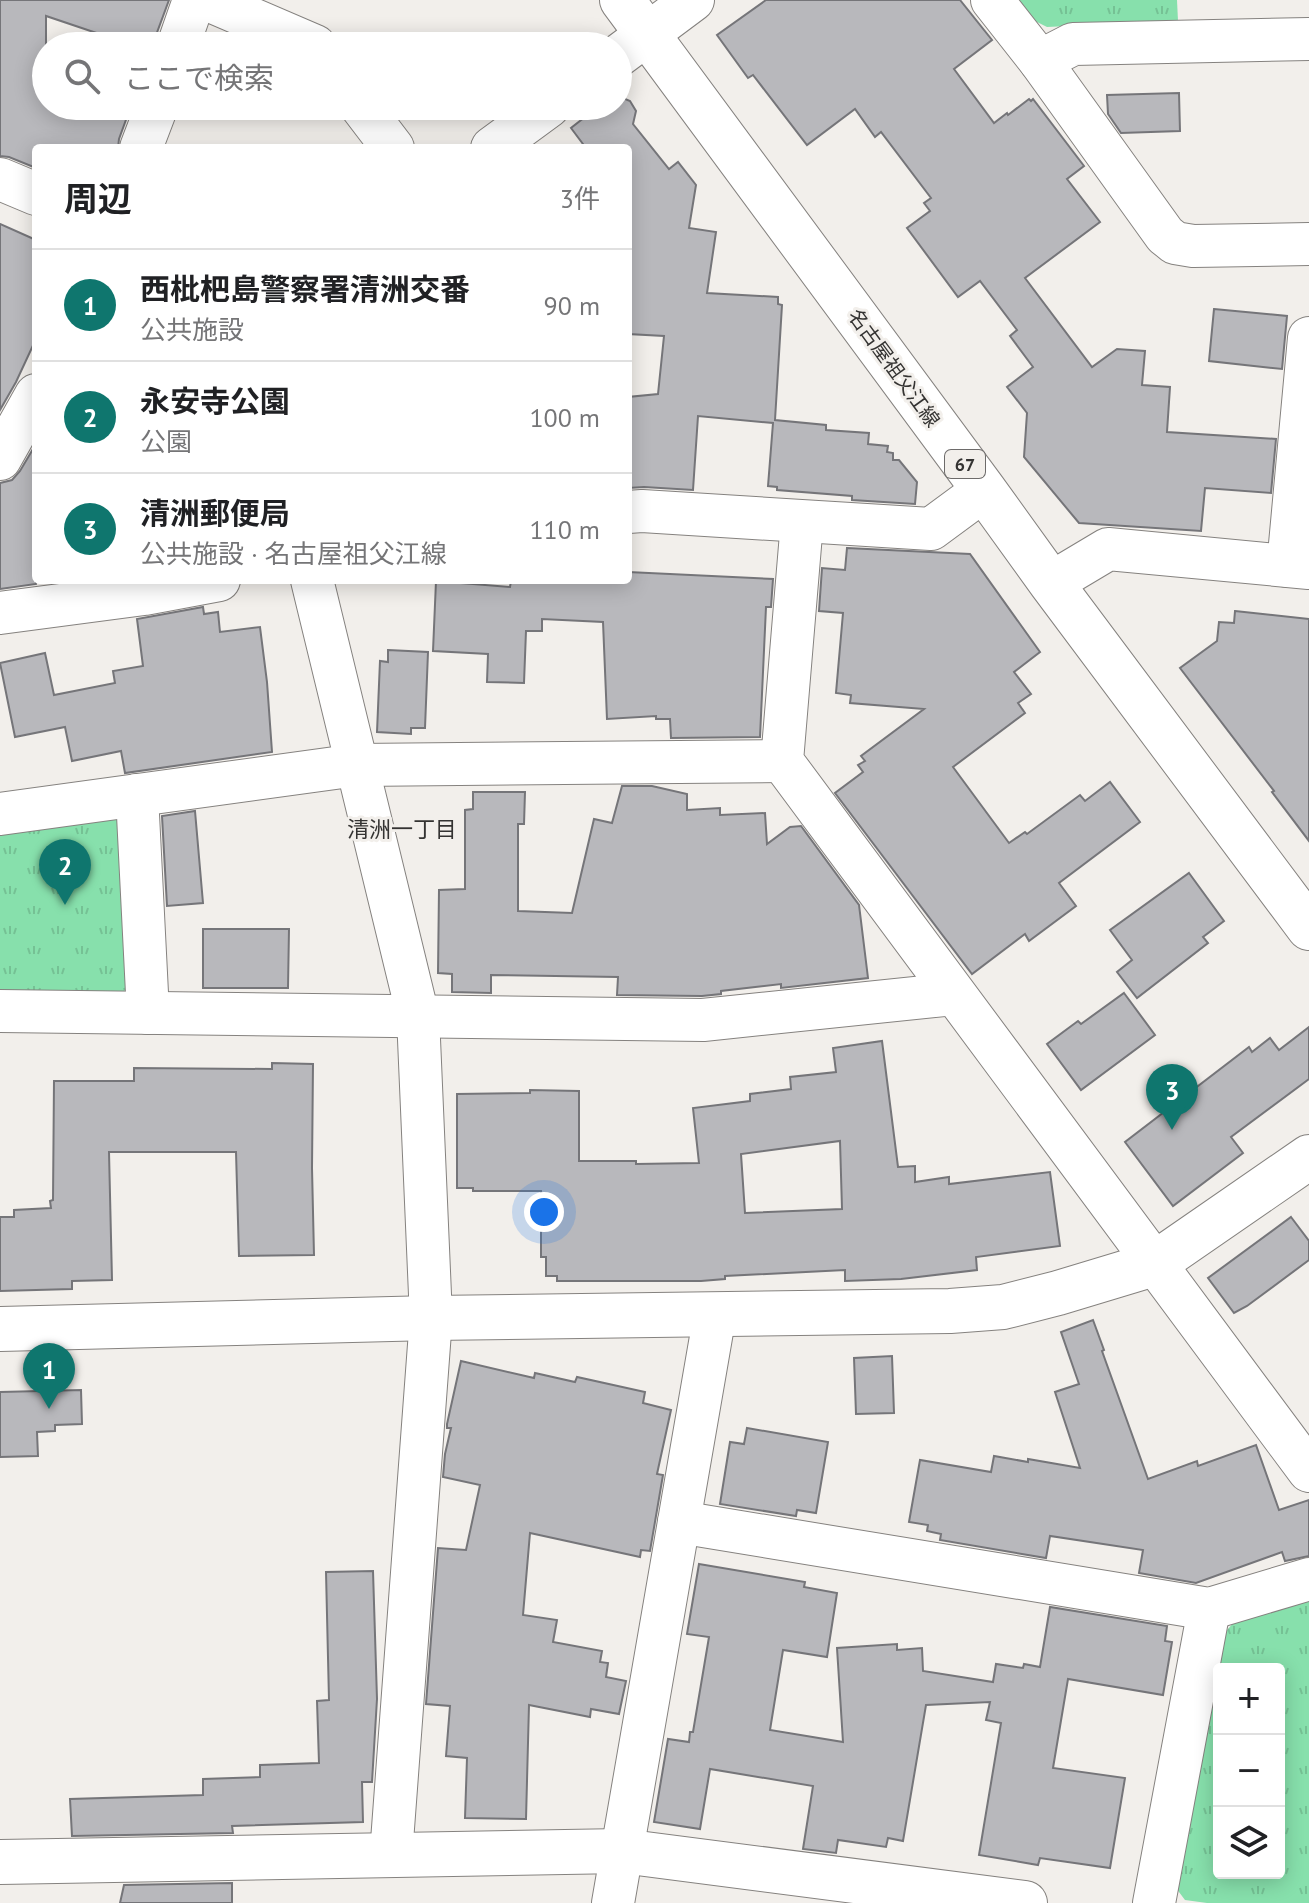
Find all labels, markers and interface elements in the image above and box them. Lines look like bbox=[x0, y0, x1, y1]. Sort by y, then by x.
search box bbox=[32, 32, 632, 120]
icon: search bbox=[60, 54, 104, 98]
text: ここで検索 bbox=[124, 58, 274, 97]
text: 周辺 bbox=[64, 176, 132, 220]
text: 3件 bbox=[560, 182, 600, 215]
text: 西枇杷島警察署清洲交番 bbox=[140, 269, 470, 308]
text: 1 bbox=[83, 289, 97, 322]
text: 90 m bbox=[544, 289, 600, 322]
street label: 名古屋祖父江線 bbox=[842, 304, 946, 432]
text: 公共施設 bbox=[140, 313, 244, 346]
text: 永安寺公園 bbox=[140, 381, 290, 420]
text: 2 bbox=[83, 401, 97, 434]
text: 100 m bbox=[529, 401, 600, 434]
text: 公園 bbox=[140, 425, 192, 458]
road number: 67 bbox=[945, 450, 985, 478]
text: 清洲郵便局 bbox=[140, 493, 290, 532]
text: 3 bbox=[83, 513, 97, 546]
text: 110 m bbox=[529, 513, 600, 546]
text: 公共施設 · 名古屋祖父江線 bbox=[140, 537, 447, 570]
district label: 清洲一丁目 bbox=[347, 815, 457, 843]
pin: 2 bbox=[39, 839, 91, 905]
pin: 3 bbox=[1146, 1064, 1198, 1130]
your location bbox=[524, 1192, 564, 1232]
pin: 1 bbox=[23, 1343, 75, 1409]
map controls bbox=[1213, 1663, 1285, 1879]
button: + bbox=[1213, 1663, 1285, 1735]
button: − bbox=[1213, 1735, 1285, 1807]
button: layers bbox=[1213, 1807, 1285, 1879]

